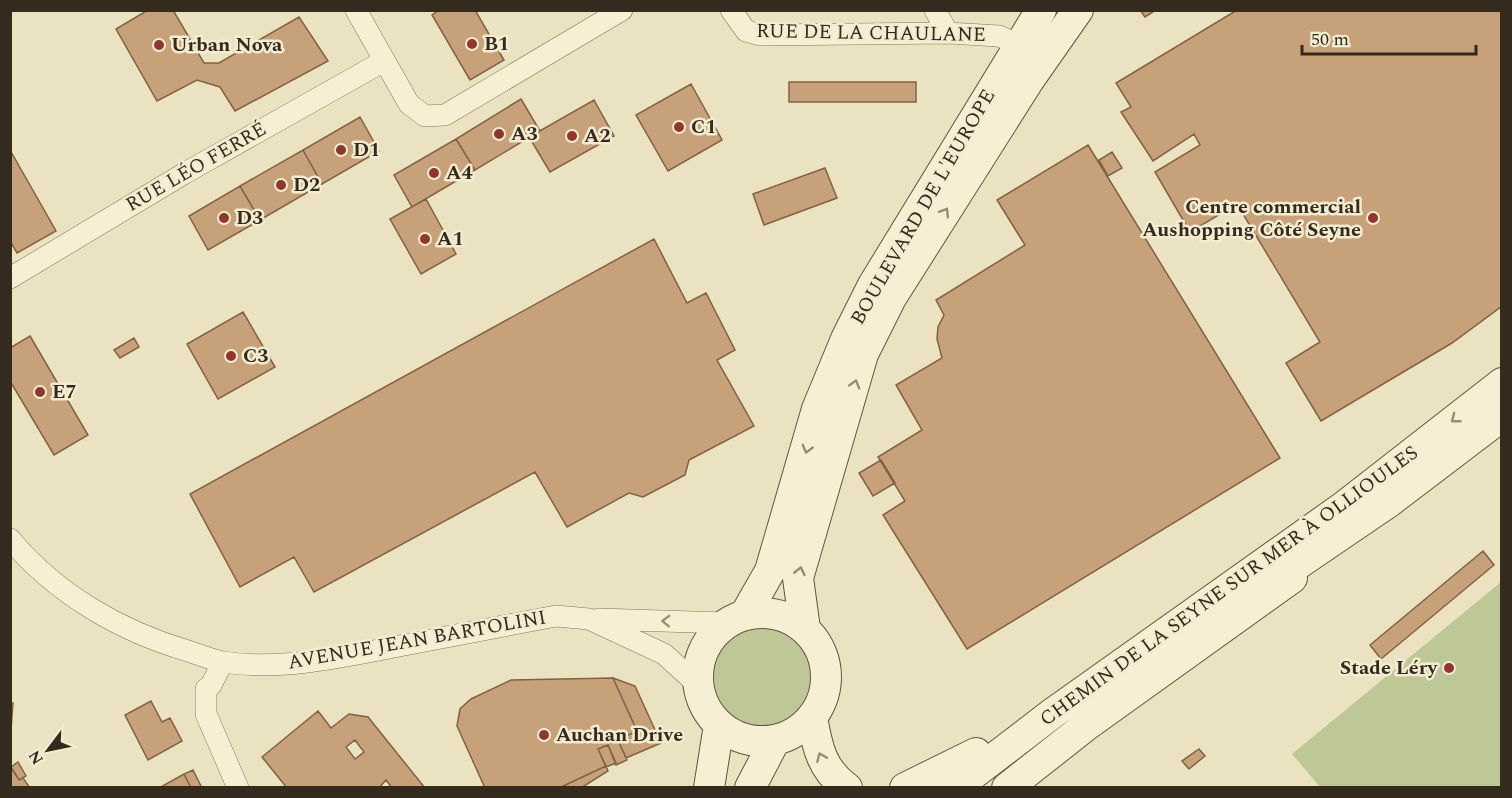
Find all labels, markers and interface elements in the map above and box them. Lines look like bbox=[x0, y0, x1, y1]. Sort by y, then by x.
street label: RUE DE LA CHAULANE bbox=[756, 16, 986, 50]
scale bar bbox=[1302, 18, 1476, 56]
text: 50 m bbox=[1311, 26, 1349, 53]
place label: B1 bbox=[484, 29, 509, 59]
place label: Urban Nova bbox=[171, 30, 283, 60]
marker: B1 bbox=[465, 37, 479, 51]
marker: Urban Nova bbox=[152, 38, 166, 52]
street label: BOULEVARD DE L'EUROPE bbox=[843, 83, 1003, 331]
place label: C1 bbox=[691, 112, 716, 142]
street label: RUE LÉO FERRÉ bbox=[120, 114, 272, 220]
place label: A3 bbox=[511, 119, 538, 149]
marker: C1 bbox=[672, 120, 686, 134]
place label: A2 bbox=[584, 121, 611, 151]
marker: A3 bbox=[492, 127, 506, 141]
marker: A2 bbox=[565, 129, 579, 143]
place label: D1 bbox=[353, 135, 380, 165]
marker: D1 bbox=[334, 143, 348, 157]
place label: A4 bbox=[446, 158, 473, 188]
marker: A4 bbox=[427, 166, 441, 180]
place label: D2 bbox=[293, 170, 320, 200]
marker: D2 bbox=[274, 178, 288, 192]
place label: Centre commercial Aushopping Côté Seyne bbox=[1142, 192, 1361, 245]
place label: D3 bbox=[236, 203, 263, 233]
one-way arrow bbox=[938, 208, 950, 218]
marker: D3 bbox=[217, 211, 231, 225]
marker: Centre commercial Aushopping Côté Seyne bbox=[1366, 211, 1380, 225]
place label: A1 bbox=[437, 224, 464, 254]
marker: A1 bbox=[418, 232, 432, 246]
place label: C3 bbox=[243, 341, 268, 371]
marker: C3 bbox=[224, 349, 238, 363]
place label: E7 bbox=[52, 377, 77, 407]
one-way arrow bbox=[848, 379, 860, 390]
marker: E7 bbox=[33, 385, 47, 399]
one-way arrow bbox=[1451, 412, 1462, 423]
street label: CHEMIN DE LA SEYNE SUR MER À OLLIOULES bbox=[1033, 438, 1425, 734]
one-way arrow bbox=[801, 444, 814, 454]
one-way arrow bbox=[793, 566, 806, 576]
street label: AVENUE JEAN BARTOLINI bbox=[285, 602, 549, 678]
one-way arrow bbox=[662, 615, 671, 628]
place label: Stade Léry bbox=[1340, 653, 1438, 683]
marker: Stade Léry bbox=[1442, 661, 1456, 675]
north arrow bbox=[18, 720, 78, 780]
place label: Auchan Drive bbox=[556, 720, 683, 750]
marker: Auchan Drive bbox=[537, 728, 551, 742]
text: N bbox=[22, 746, 50, 769]
one-way arrow bbox=[816, 752, 828, 763]

